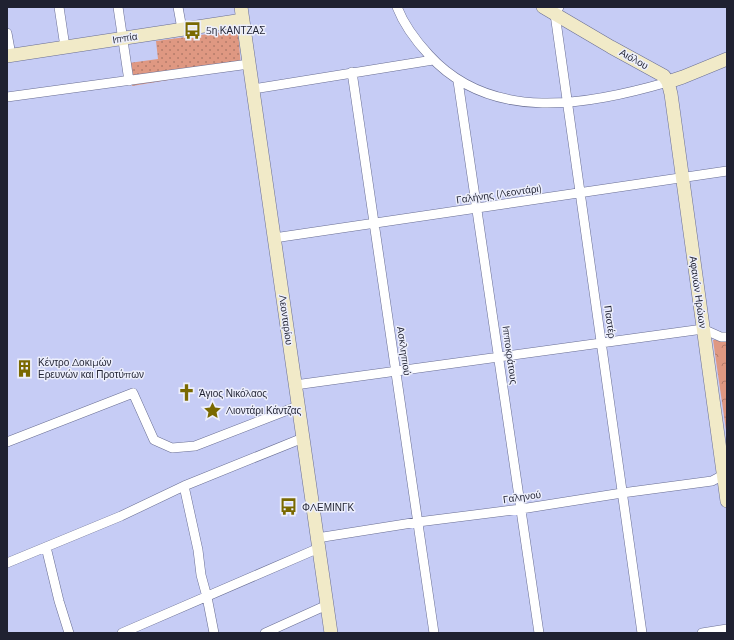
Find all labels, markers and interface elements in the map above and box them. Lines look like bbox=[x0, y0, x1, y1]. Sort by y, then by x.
bus stop icon: 5η ΚΑΝΤΖΑΣ bbox=[183, 20, 203, 40]
place label: 5η ΚΑΝΤΖΑΣ bbox=[206, 24, 265, 37]
street label: Ιππία bbox=[112, 30, 139, 46]
street label: Αιόλου bbox=[617, 46, 651, 72]
street label: Γαλήνης (Λεοντάρι) bbox=[455, 182, 543, 206]
street label: Αφανών Ηρώων bbox=[686, 255, 710, 329]
street label: Λεονταρίου bbox=[276, 294, 296, 346]
street label: Παστέρ bbox=[601, 305, 619, 340]
street label: Ιπποκράτους bbox=[499, 325, 521, 385]
street label: Ασκληπιού bbox=[394, 326, 414, 376]
place label: Κέντρο Δοκιμών Ερευνών και Προτύπων bbox=[38, 356, 144, 381]
building icon: Κέντρο Δοκιμών Ερευνών και Προτύπων bbox=[15, 358, 35, 378]
church icon: Άγιος Νικόλαος bbox=[176, 383, 196, 403]
place label: Άγιος Νικόλαος bbox=[199, 387, 267, 400]
place icon: Λιοντάρι Κάντζας bbox=[203, 400, 223, 420]
place label: Λιοντάρι Κάντζας bbox=[226, 404, 302, 417]
street label: Γαληνού bbox=[502, 488, 542, 506]
bus stop icon: ΦΛΕΜΙΝΓΚ bbox=[279, 497, 299, 517]
place label: ΦΛΕΜΙΝΓΚ bbox=[302, 501, 354, 514]

